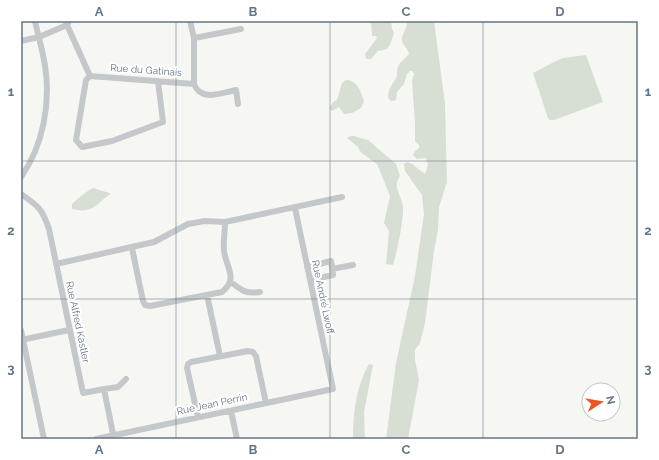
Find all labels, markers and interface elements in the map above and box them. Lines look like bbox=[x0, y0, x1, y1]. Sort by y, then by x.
text: A bbox=[95, 4, 104, 19]
text: B bbox=[249, 4, 258, 19]
text: C bbox=[402, 4, 411, 19]
text: D bbox=[555, 4, 565, 19]
street label: Rue du Gatinais bbox=[110, 62, 182, 78]
text: 1 bbox=[8, 84, 15, 99]
text: 1 bbox=[645, 84, 652, 99]
text: 2 bbox=[7, 223, 15, 238]
text: 2 bbox=[644, 223, 652, 238]
street label: Rue André Lwoff bbox=[310, 259, 336, 335]
street label: Rue Alfred Kastler bbox=[64, 280, 92, 364]
text: 3 bbox=[7, 361, 15, 376]
text: 3 bbox=[644, 361, 652, 376]
north arrow bbox=[581, 382, 621, 422]
street label: Rue Jean Perrin bbox=[176, 391, 249, 417]
text: N bbox=[603, 395, 618, 405]
text: A bbox=[95, 442, 104, 457]
text: B bbox=[249, 442, 258, 457]
text: C bbox=[402, 442, 411, 457]
text: D bbox=[555, 442, 565, 457]

